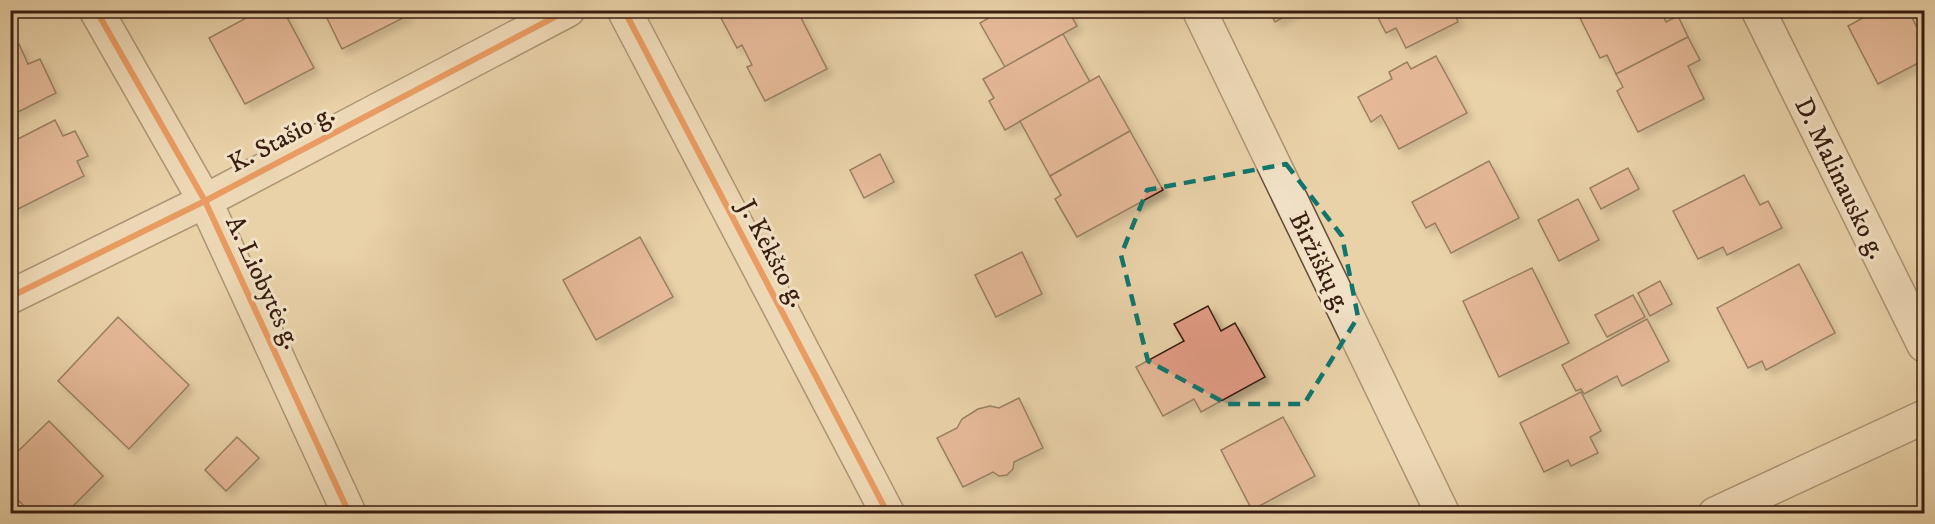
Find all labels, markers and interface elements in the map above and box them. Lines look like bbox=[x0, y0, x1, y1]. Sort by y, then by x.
street label: D. Malinausko g. bbox=[1786, 92, 1893, 265]
street label: K. Stašio g. bbox=[223, 98, 341, 181]
street label: J. Kėkšto g. bbox=[729, 192, 814, 313]
street label: Biržiškų g. bbox=[1281, 206, 1358, 319]
street label: A. Liobytės g. bbox=[217, 211, 308, 355]

